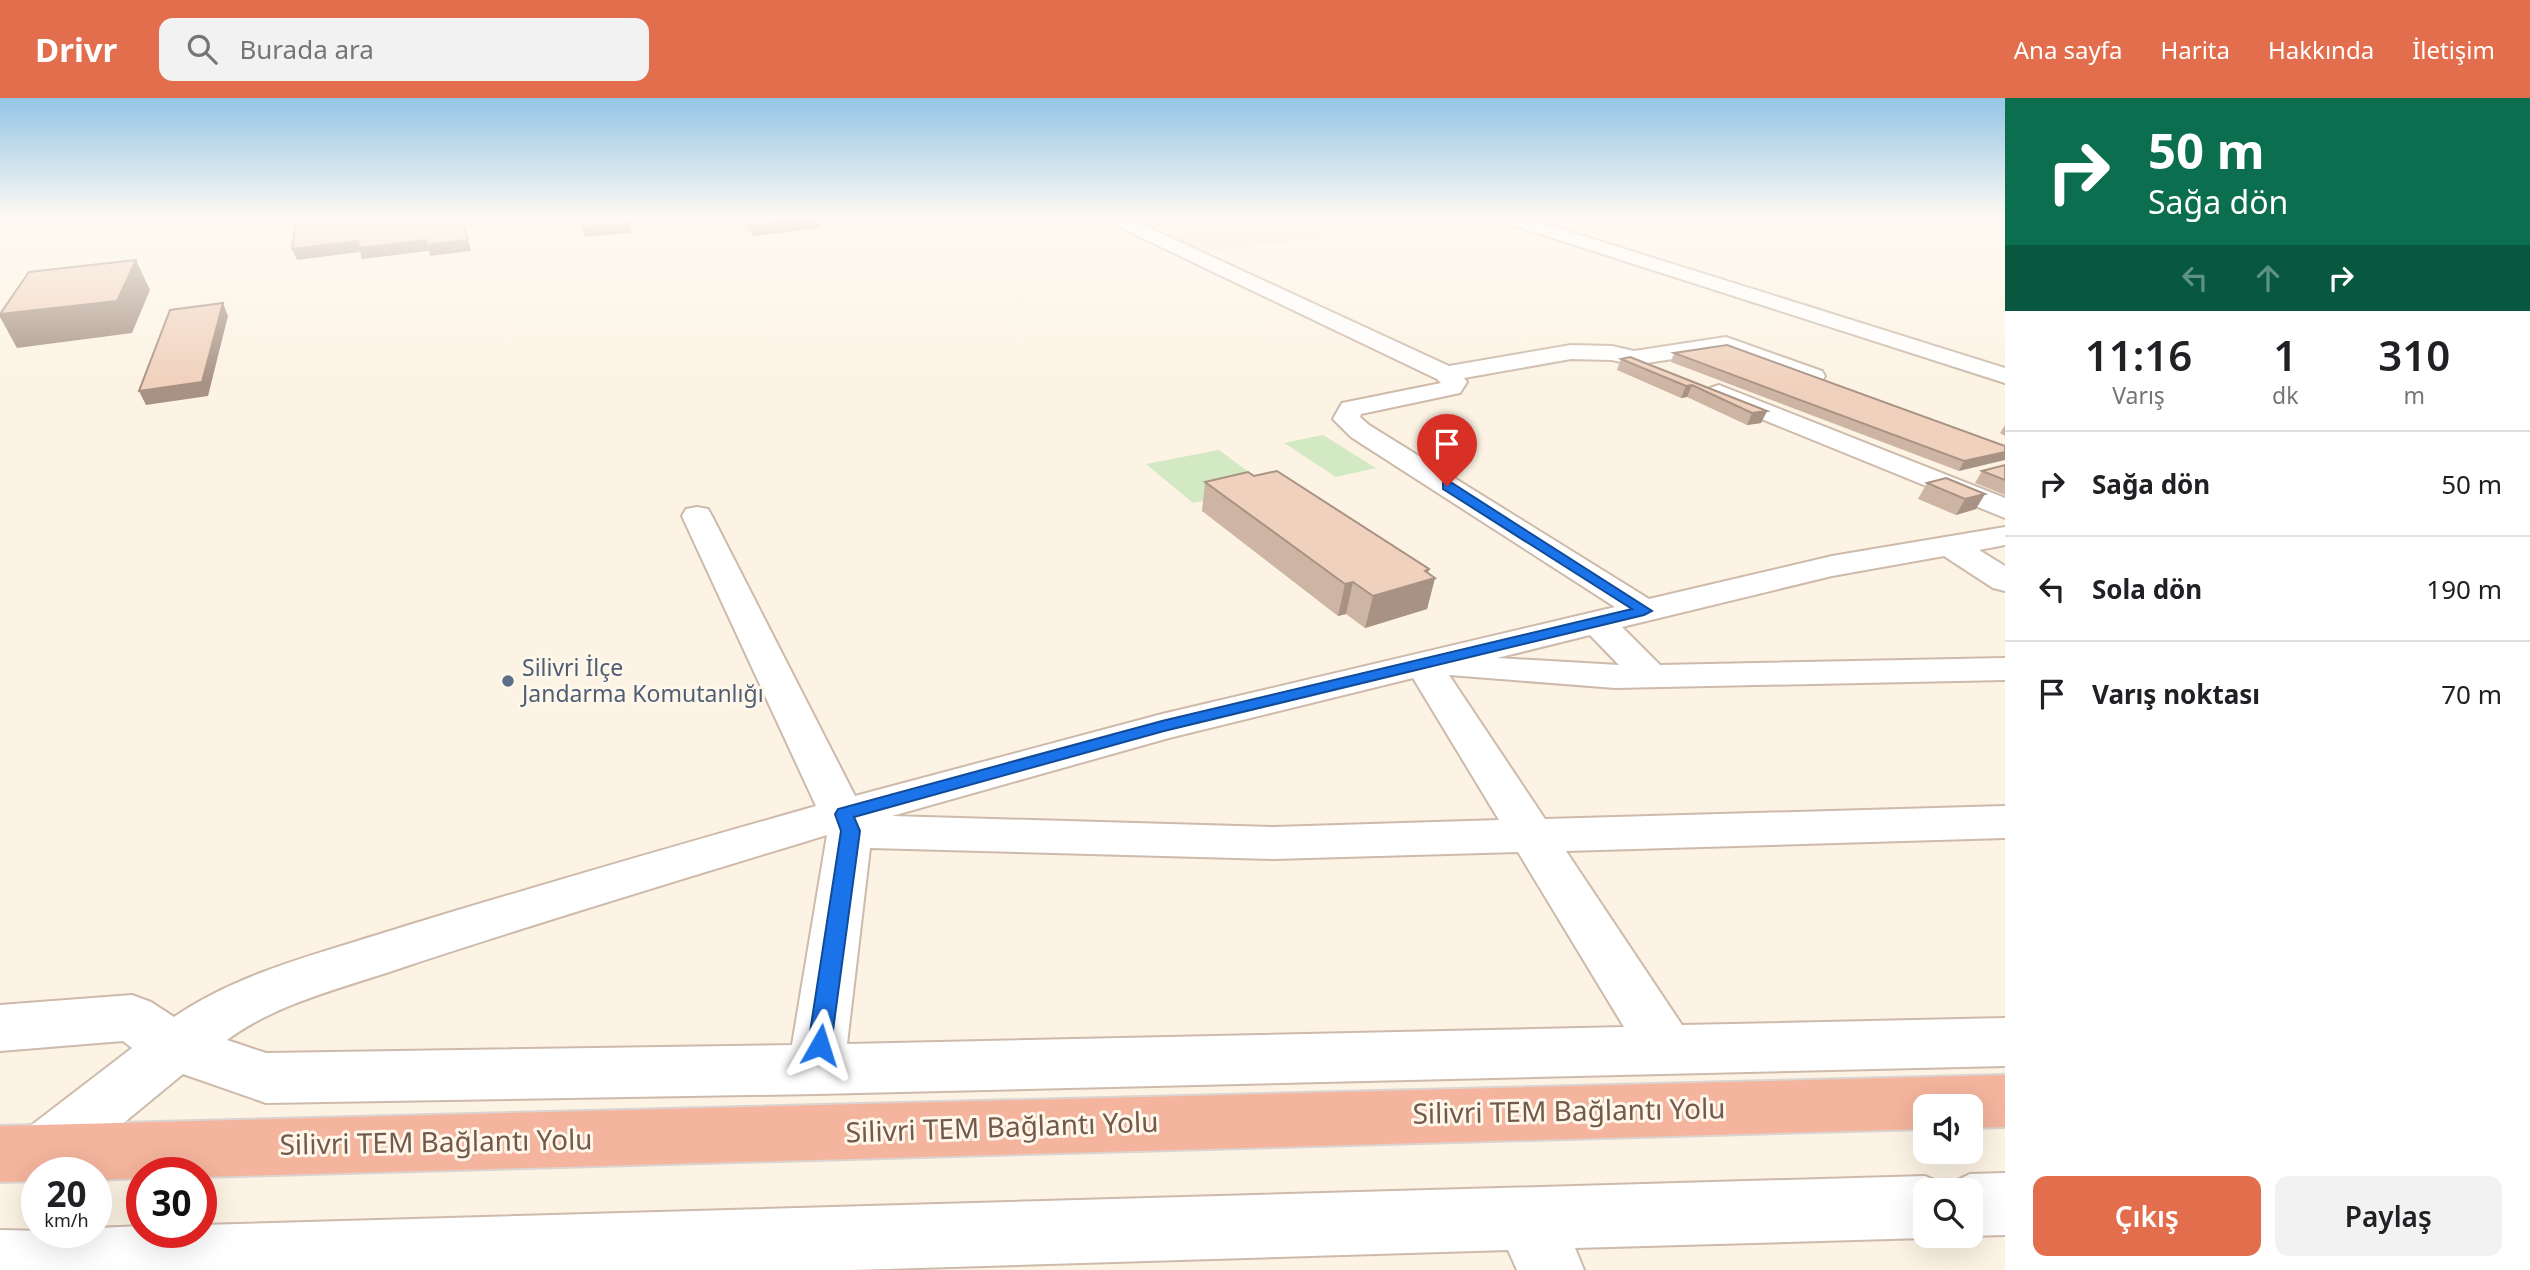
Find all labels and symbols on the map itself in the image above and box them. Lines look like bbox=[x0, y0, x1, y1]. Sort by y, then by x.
pin bbox=[1417, 414, 1477, 486]
place label: Silivri İlçe Jandarma Komutanlığı bbox=[520, 651, 764, 709]
marker: Silivri İlçe Jandarma Komutanlığı bbox=[500, 673, 516, 689]
position arrow bbox=[783, 1008, 857, 1082]
street label: Silivri TEM Bağlantı Yolu bbox=[1412, 1088, 1726, 1132]
street label: Silivri TEM Bağlantı Yolu bbox=[845, 1102, 1159, 1150]
street label: Silivri TEM Bağlantı Yolu bbox=[279, 1119, 593, 1163]
speed limit sign: 30 bbox=[126, 1157, 217, 1248]

